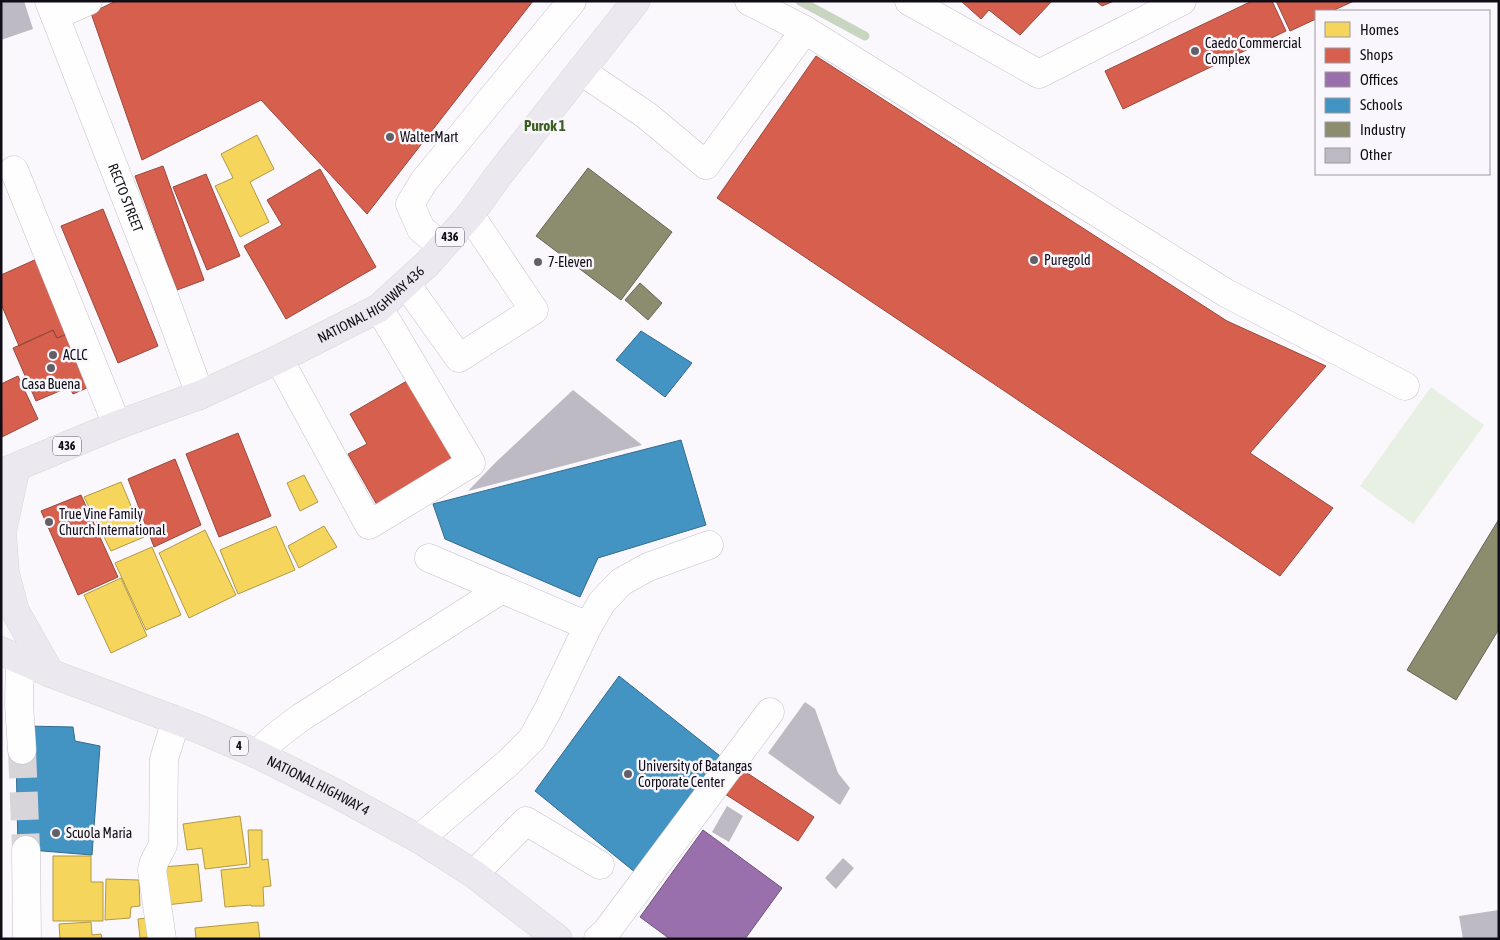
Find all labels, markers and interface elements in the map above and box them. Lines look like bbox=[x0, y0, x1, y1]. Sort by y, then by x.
legend bbox=[1315, 10, 1490, 175]
text: Homes bbox=[1360, 21, 1399, 38]
place label: Caedo Commercial Complex bbox=[1205, 35, 1302, 67]
marker: Caedo Commercial Complex bbox=[1189, 45, 1201, 57]
text: Shops bbox=[1360, 46, 1393, 63]
text: Offices bbox=[1360, 71, 1398, 88]
text: Schools bbox=[1360, 96, 1403, 113]
district label: Purok 1 bbox=[524, 117, 566, 134]
text: Industry bbox=[1360, 121, 1406, 138]
place label: WalterMart bbox=[400, 129, 458, 145]
marker: WalterMart bbox=[384, 131, 396, 143]
text: Other bbox=[1360, 146, 1392, 163]
street label: RECTO STREET bbox=[105, 161, 146, 234]
road number: 436 bbox=[436, 228, 464, 246]
place label: Puregold bbox=[1044, 252, 1091, 268]
place label: 7-Eleven bbox=[548, 254, 593, 270]
marker: Puregold bbox=[1028, 254, 1040, 266]
marker: 7-Eleven bbox=[532, 256, 544, 268]
street label: NATIONAL HIGHWAY 436 bbox=[315, 262, 428, 346]
place label: ACLC bbox=[63, 347, 88, 363]
marker: ACLC bbox=[47, 349, 59, 361]
marker: Casa Buena bbox=[45, 362, 57, 374]
place label: Casa Buena bbox=[21, 376, 81, 392]
road number: 436 bbox=[53, 436, 81, 456]
place label: True Vine Family Church International bbox=[59, 506, 166, 538]
marker: True Vine Family Church International bbox=[43, 516, 55, 528]
road number: 4 bbox=[230, 736, 248, 756]
street label: NATIONAL HIGHWAY 4 bbox=[265, 752, 373, 819]
place label: University of Batangas Corporate Center bbox=[638, 758, 752, 790]
marker: University of Batangas Corporate Center bbox=[622, 768, 634, 780]
place label: Scuola Maria bbox=[66, 825, 132, 841]
marker: Scuola Maria bbox=[50, 827, 62, 839]

